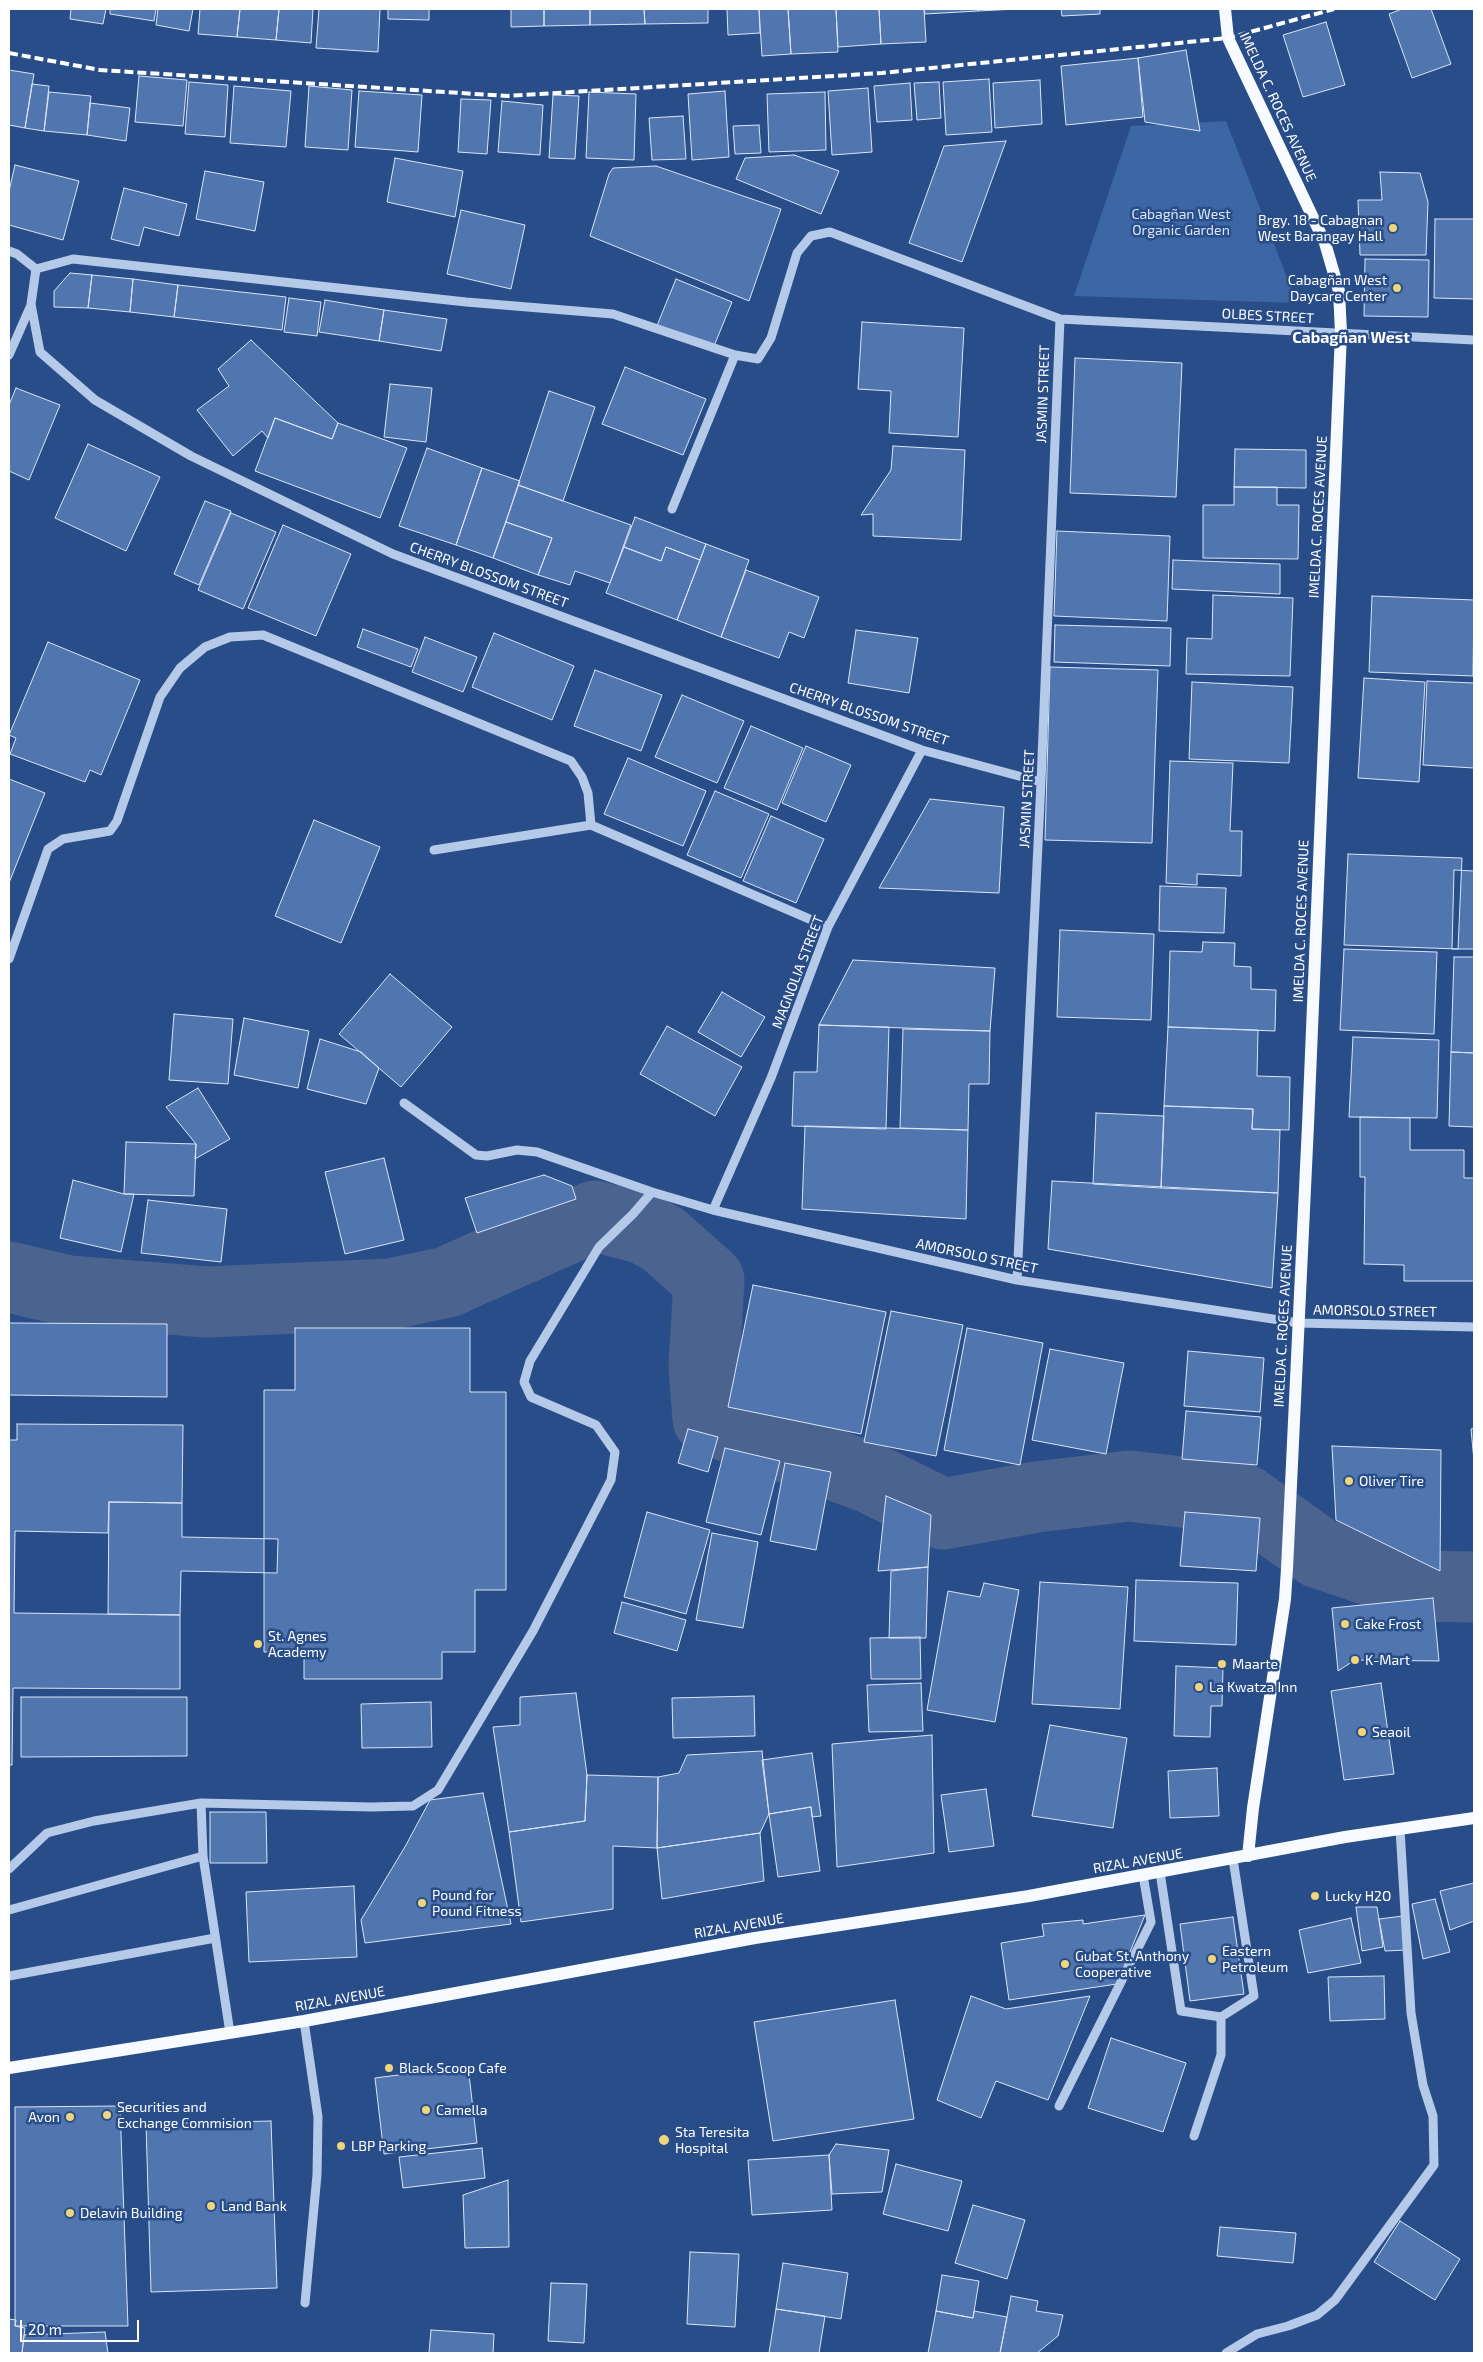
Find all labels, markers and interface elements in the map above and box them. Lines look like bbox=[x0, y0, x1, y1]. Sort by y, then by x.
street label: IMELDA C. ROCES AVENUE bbox=[1236, 30, 1320, 184]
park label: Cabagñan West Organic Garden bbox=[1131, 206, 1231, 238]
place label: Brgy. 18 - Cabagnan West Barangay Hall bbox=[1258, 212, 1383, 244]
marker: Brgy. 18 - Cabagnan West Barangay Hall bbox=[1387, 222, 1399, 234]
place label: Cabagñan West Daycare Center bbox=[1288, 272, 1387, 304]
marker: Cabagñan West Daycare Center bbox=[1391, 282, 1403, 294]
street label: OLBES STREET bbox=[1221, 305, 1315, 327]
district label: Cabagñan West bbox=[1292, 328, 1410, 348]
street label: JASMIN STREET bbox=[1033, 344, 1053, 444]
street label: IMELDA C. ROCES AVENUE bbox=[1305, 435, 1331, 599]
street label: CHERRY BLOSSOM STREET bbox=[408, 538, 570, 612]
street label: CHERRY BLOSSOM STREET bbox=[787, 679, 951, 749]
street label: JASMIN STREET bbox=[1016, 749, 1038, 849]
street label: IMELDA C. ROCES AVENUE bbox=[1290, 839, 1312, 1003]
street label: MAGNOLIA STREET bbox=[769, 913, 827, 1031]
street label: AMORSOLO STREET bbox=[915, 1235, 1039, 1277]
street label: IMELDA C. ROCES AVENUE bbox=[1270, 1244, 1296, 1408]
street label: AMORSOLO STREET bbox=[1313, 1302, 1437, 1320]
place label: Oliver Tire bbox=[1359, 1473, 1424, 1489]
marker: Oliver Tire bbox=[1343, 1475, 1355, 1487]
place label: Cake Frost bbox=[1355, 1616, 1421, 1632]
marker: Cake Frost bbox=[1339, 1618, 1351, 1630]
place label: St. Agnes Academy bbox=[268, 1628, 327, 1660]
marker: St. Agnes Academy bbox=[252, 1638, 264, 1650]
place label: K-Mart bbox=[1365, 1652, 1410, 1668]
marker: K-Mart bbox=[1349, 1654, 1361, 1666]
place label: Maarte bbox=[1232, 1656, 1278, 1672]
marker: Maarte bbox=[1216, 1658, 1228, 1670]
place label: La Kwatza Inn bbox=[1209, 1679, 1297, 1695]
marker: La Kwatza Inn bbox=[1193, 1681, 1205, 1693]
place label: Seaoil bbox=[1372, 1724, 1411, 1740]
marker: Seaoil bbox=[1356, 1726, 1368, 1738]
street label: RIZAL AVENUE bbox=[1092, 1845, 1184, 1877]
place label: Pound for Pound Fitness bbox=[432, 1887, 522, 1920]
place label: Lucky H2O bbox=[1325, 1888, 1391, 1904]
marker: Lucky H2O bbox=[1309, 1890, 1321, 1902]
marker: Pound for Pound Fitness bbox=[416, 1897, 428, 1909]
street label: RIZAL AVENUE bbox=[693, 1910, 785, 1942]
place label: Eastern Petroleum bbox=[1222, 1943, 1288, 1975]
place label: Gubat St. Anthony Cooperative bbox=[1075, 1948, 1189, 1980]
marker: Eastern Petroleum bbox=[1206, 1953, 1218, 1965]
marker: Gubat St. Anthony Cooperative bbox=[1059, 1958, 1071, 1970]
street label: RIZAL AVENUE bbox=[294, 1983, 386, 2015]
place label: Black Scoop Cafe bbox=[399, 2060, 507, 2076]
marker: Black Scoop Cafe bbox=[383, 2062, 395, 2074]
place label: Securities and Exchange Commision bbox=[117, 2099, 252, 2132]
place label: Camella bbox=[436, 2102, 487, 2118]
marker: Camella bbox=[420, 2104, 432, 2116]
place label: Avon bbox=[28, 2109, 60, 2125]
marker: Securities and Exchange Commision bbox=[101, 2109, 113, 2121]
marker: Avon bbox=[64, 2111, 76, 2123]
place label: Sta Teresita Hospital bbox=[675, 2124, 750, 2156]
marker: Sta Teresita Hospital bbox=[657, 2133, 671, 2147]
place label: LBP Parking bbox=[351, 2138, 426, 2154]
marker: LBP Parking bbox=[335, 2140, 347, 2152]
place label: Land Bank bbox=[221, 2198, 287, 2214]
marker: Land Bank bbox=[205, 2200, 217, 2212]
place label: Delavin Building bbox=[80, 2205, 183, 2221]
marker: Delavin Building bbox=[64, 2207, 76, 2219]
scale bar bbox=[22, 2310, 141, 2342]
text: 20 m bbox=[28, 2320, 62, 2338]

